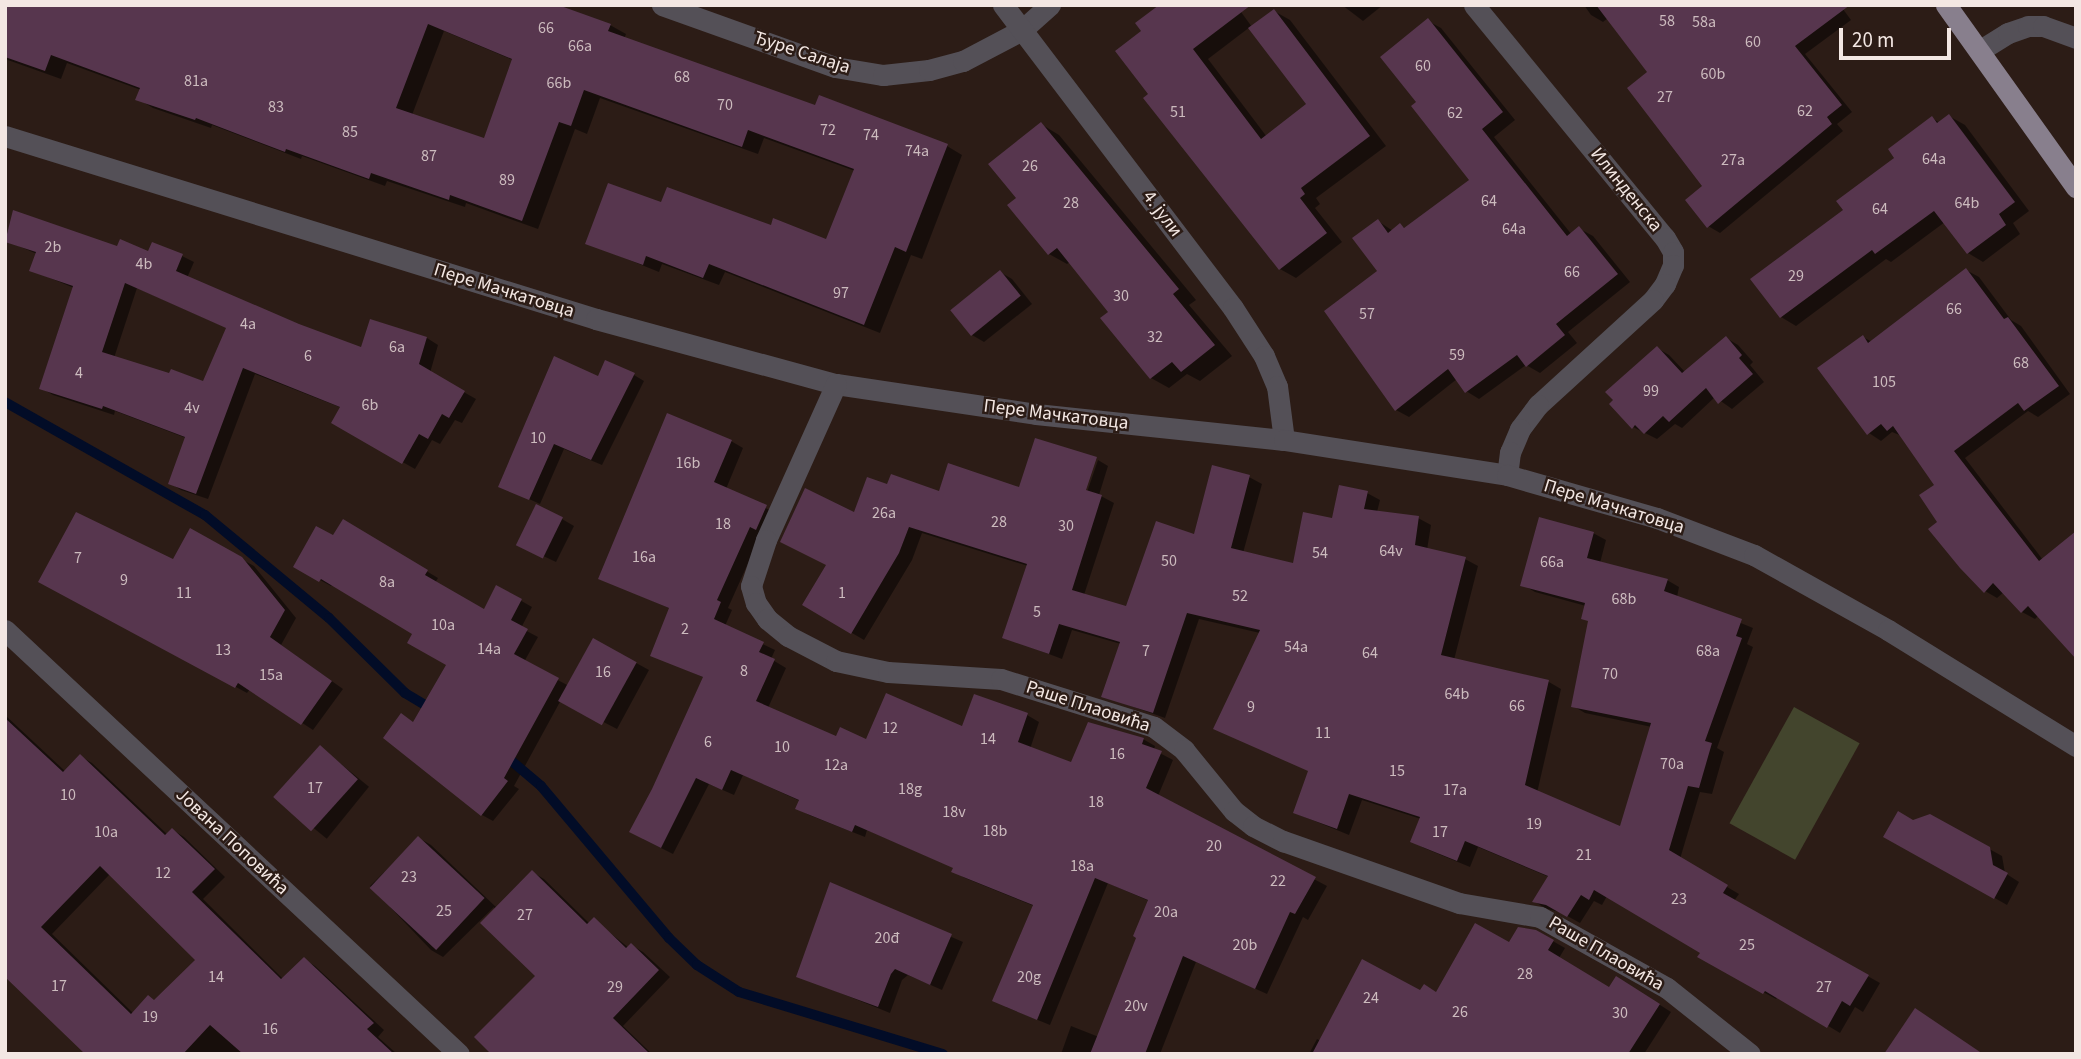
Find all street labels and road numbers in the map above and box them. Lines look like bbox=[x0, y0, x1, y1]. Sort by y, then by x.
street label: Ђуре Салаја bbox=[751, 27, 853, 79]
street label: Илинденска bbox=[1585, 143, 1667, 237]
street label: 4. јули bbox=[1137, 186, 1187, 242]
street label: Пере Мачкатовца bbox=[431, 259, 577, 323]
street label: Пере Мачкатовца bbox=[982, 395, 1130, 435]
street label: Пере Мачкатовца bbox=[1541, 475, 1687, 539]
street label: Раше Плаовића bbox=[1023, 676, 1153, 738]
street label: Јована Поповића bbox=[171, 784, 293, 900]
street label: Раше Плаовића bbox=[1544, 912, 1668, 996]

